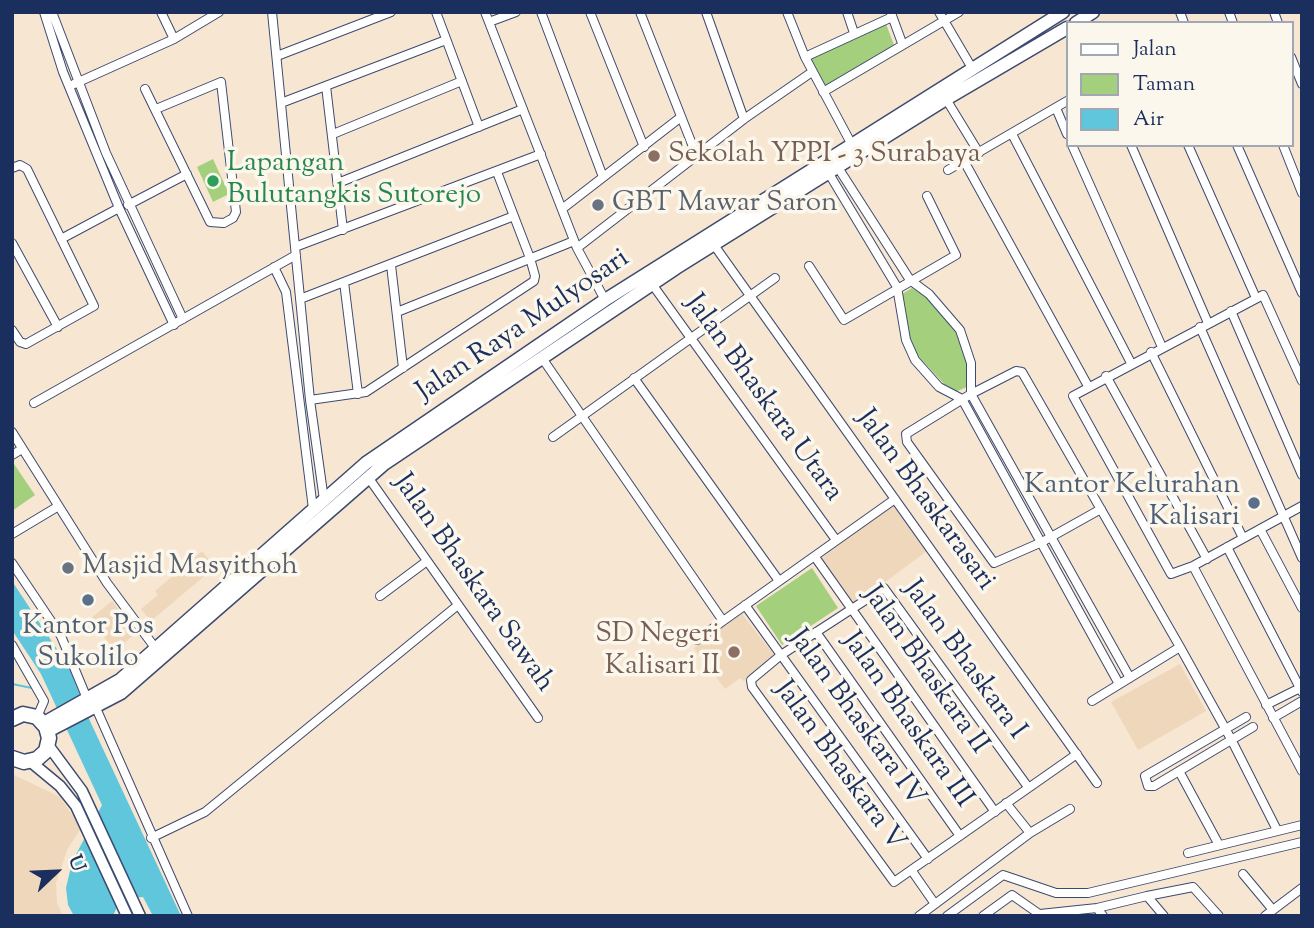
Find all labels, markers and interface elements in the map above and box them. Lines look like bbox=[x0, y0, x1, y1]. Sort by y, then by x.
legend bbox=[1066, 21, 1293, 147]
text: Jalan bbox=[1133, 35, 1177, 65]
text: Taman bbox=[1133, 70, 1195, 100]
text: Air bbox=[1133, 105, 1164, 135]
place label: Sekolah YPPI - 3 Surabaya bbox=[668, 139, 981, 173]
place label: Lapangan Bulutangkis Sutorejo bbox=[227, 148, 481, 214]
marker: Sekolah YPPI - 3 Surabaya bbox=[646, 148, 662, 164]
marker: Lapangan Bulutangkis Sutorejo bbox=[205, 173, 221, 189]
place label: GBT Mawar Saron bbox=[612, 188, 838, 222]
marker: GBT Mawar Saron bbox=[590, 197, 606, 213]
street label: Jalan Raya Mulyosari bbox=[411, 243, 637, 411]
street label: Jalan Bhaskara Utara bbox=[676, 289, 848, 509]
street label: Jalan Bhaskarasari bbox=[847, 404, 1001, 598]
street label: Jalan Bhaskara Sawah bbox=[384, 468, 560, 700]
place label: Kantor Kelurahan Kalisari bbox=[1024, 470, 1240, 536]
marker: Kantor Kelurahan Kalisari bbox=[1246, 495, 1262, 511]
place label: Masjid Masyithoh bbox=[82, 551, 298, 585]
marker: Masjid Masyithoh bbox=[60, 560, 76, 576]
street label: Jalan Bhaskara I bbox=[894, 575, 1032, 747]
street label: Jalan Bhaskara II bbox=[854, 580, 994, 762]
marker: Kantor Pos Sukolilo bbox=[80, 592, 96, 608]
place label: Kantor Pos Sukolilo bbox=[22, 611, 154, 677]
place label: SD Negeri Kalisari II bbox=[595, 619, 720, 685]
street label: Jalan Bhaskara IV bbox=[779, 624, 931, 814]
street label: Jalan Bhaskara III bbox=[833, 627, 979, 815]
marker: SD Negeri Kalisari II bbox=[726, 644, 742, 660]
street label: Jalan Bhaskara V bbox=[765, 675, 911, 859]
north arrow bbox=[21, 837, 91, 907]
text: U bbox=[60, 851, 91, 876]

